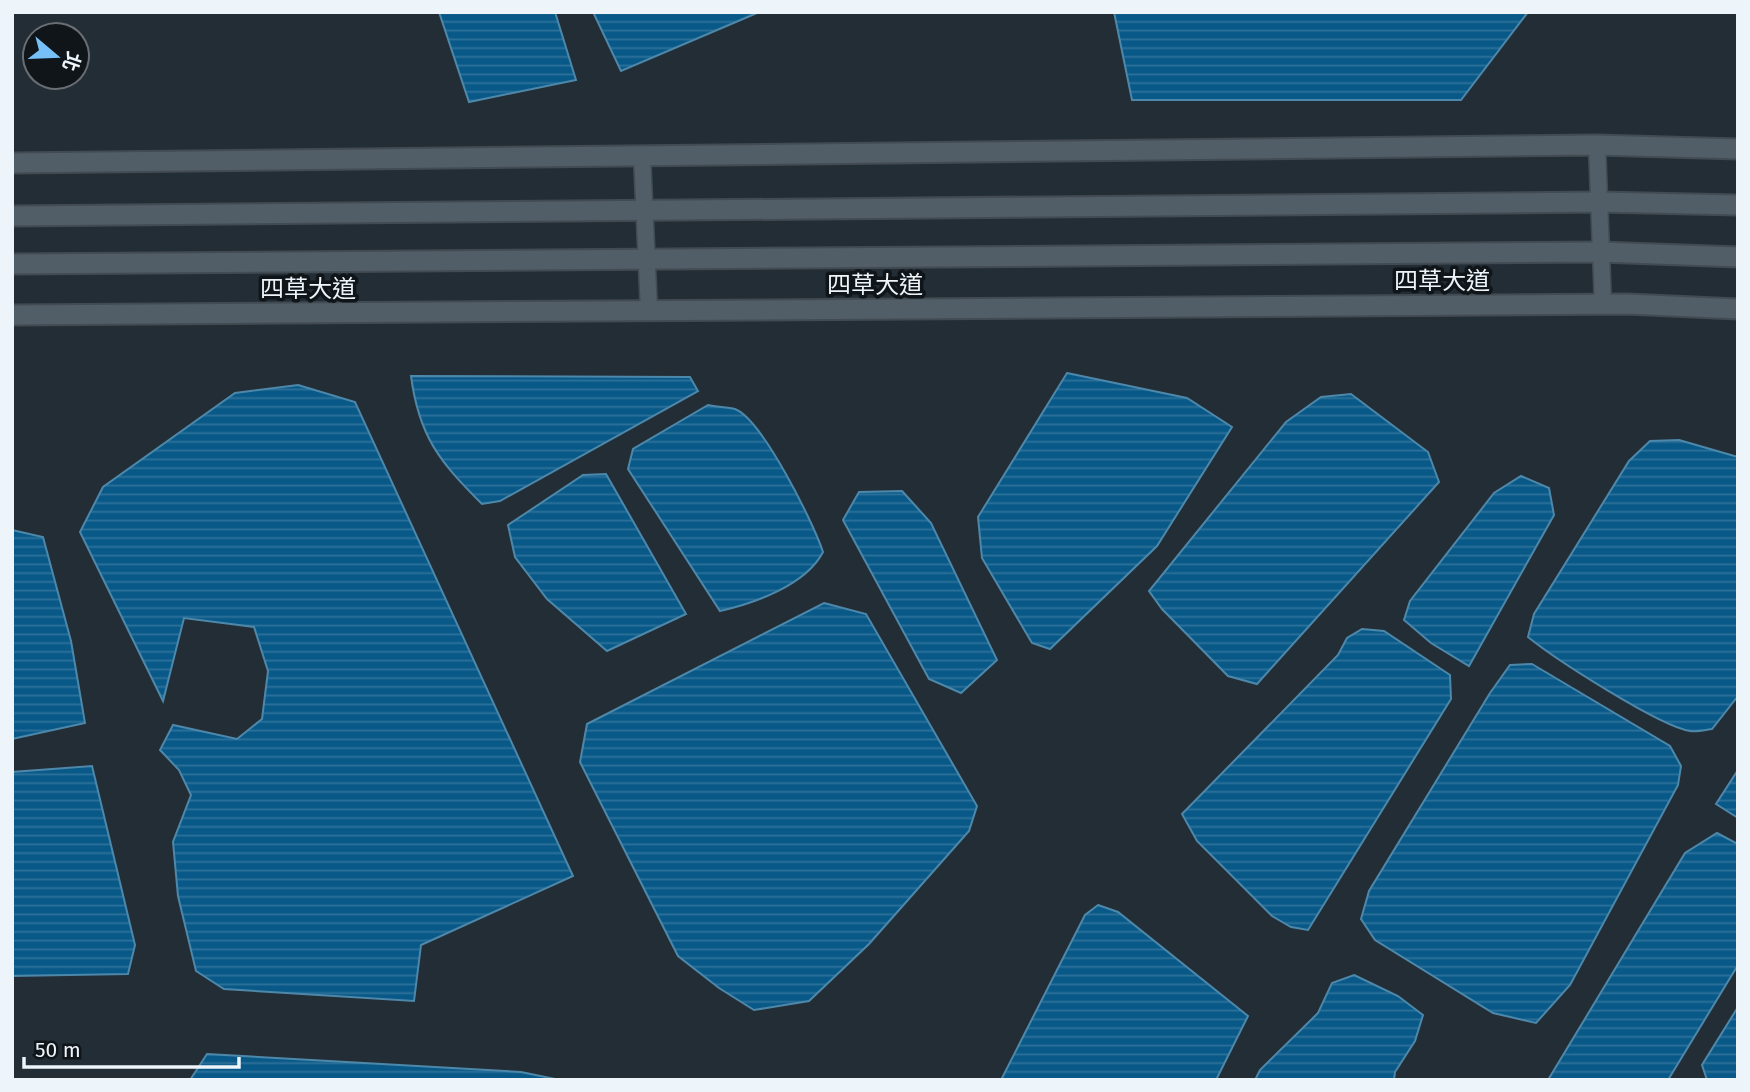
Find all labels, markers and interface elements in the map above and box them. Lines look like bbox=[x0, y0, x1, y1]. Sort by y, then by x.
north arrow bbox=[21, 21, 91, 91]
text: 北 bbox=[58, 49, 86, 74]
street label: 四草大道 bbox=[1394, 267, 1490, 295]
street label: 四草大道 bbox=[827, 271, 923, 299]
street label: 四草大道 bbox=[260, 275, 356, 303]
scale bar bbox=[24, 1026, 240, 1070]
text: 50 m bbox=[35, 1037, 81, 1063]

